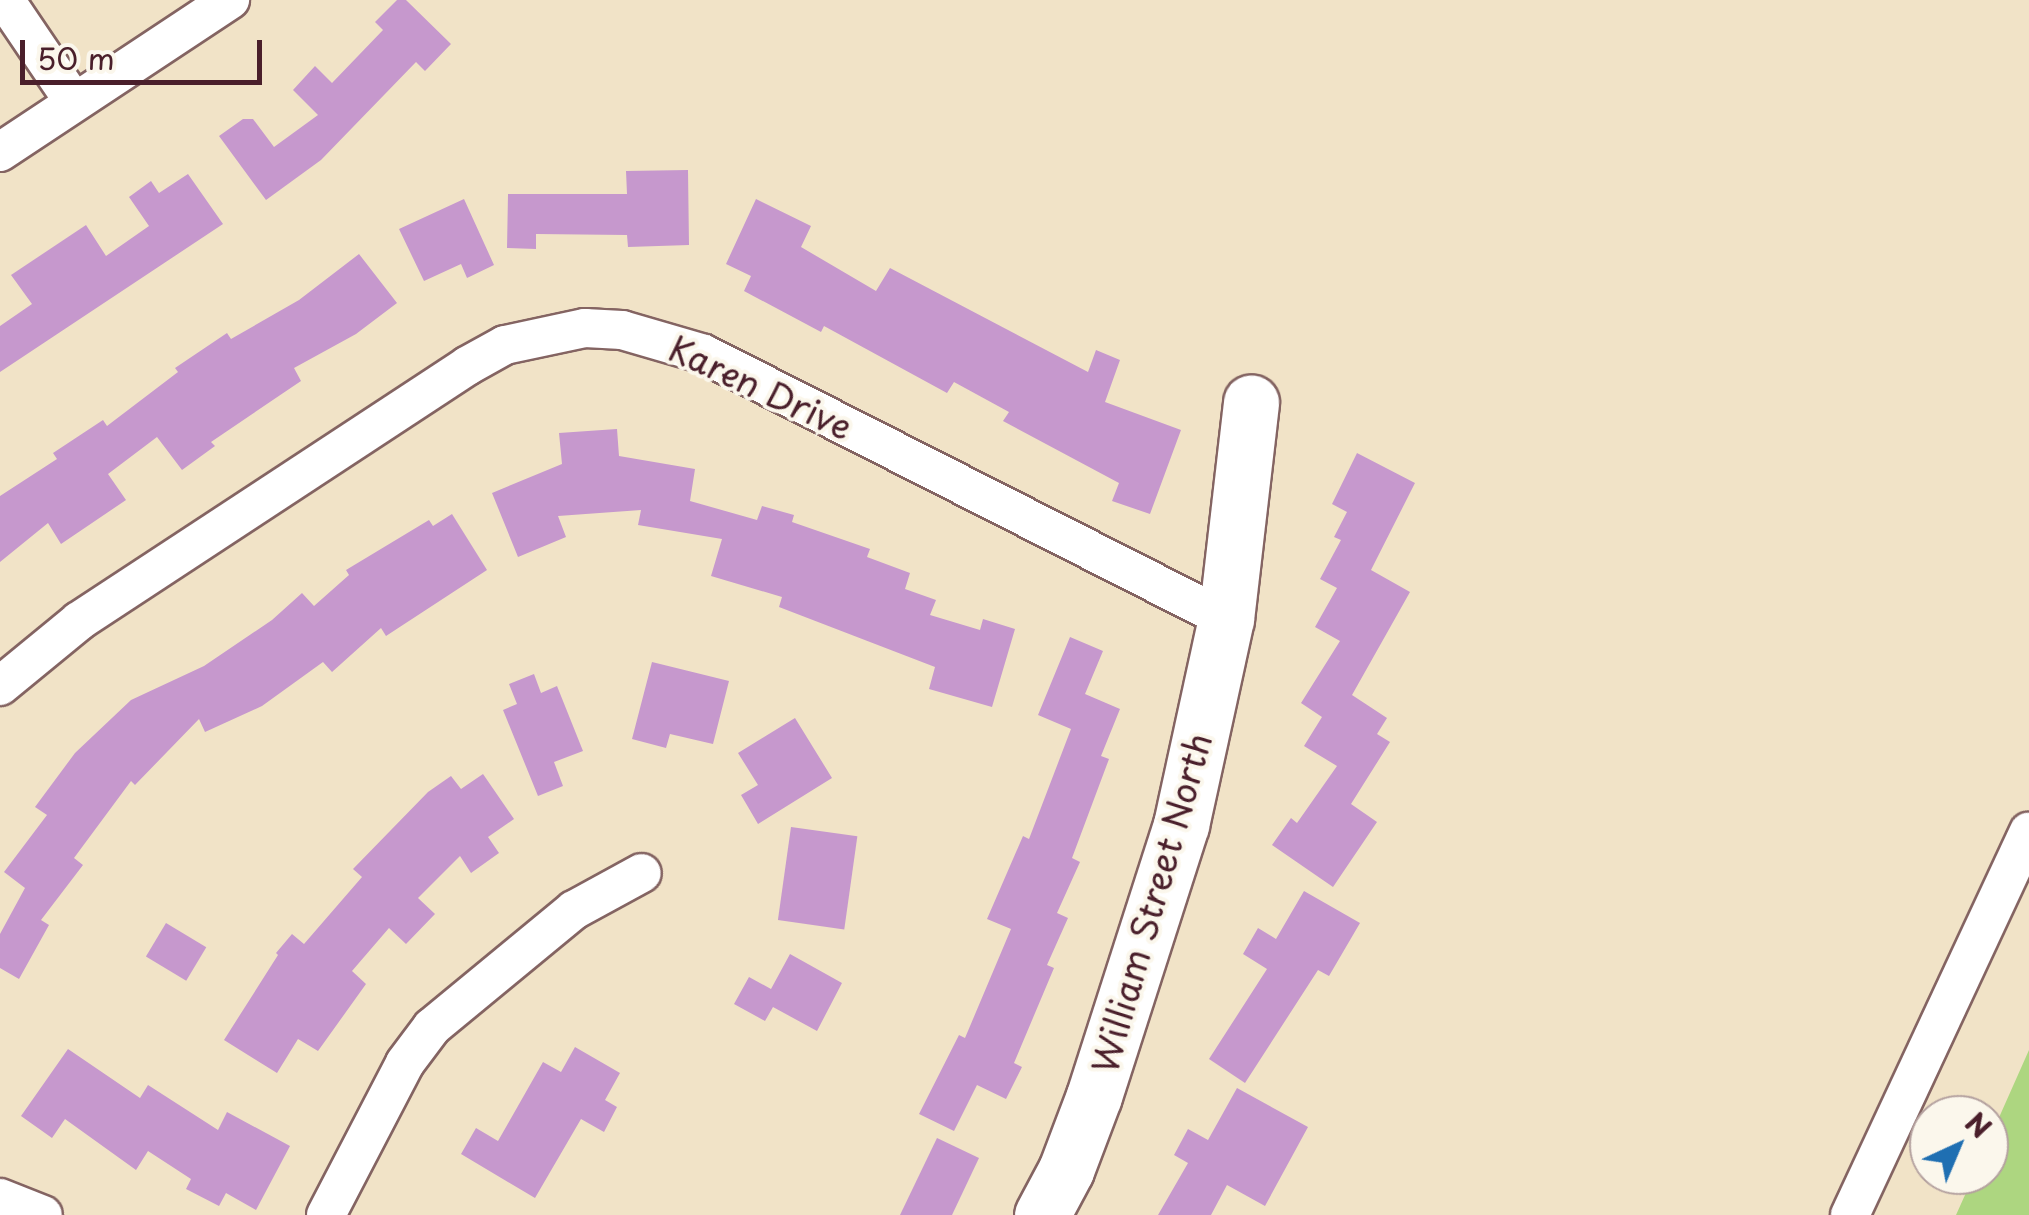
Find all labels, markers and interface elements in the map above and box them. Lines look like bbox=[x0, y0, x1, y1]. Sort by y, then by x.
scale bar bbox=[25, 20, 268, 82]
text: 50 m bbox=[37, 35, 115, 80]
street label: Karen Drive bbox=[662, 326, 860, 448]
street label: William Street North bbox=[1082, 728, 1220, 1078]
north arrow bbox=[1909, 1095, 2009, 1195]
text: N bbox=[1956, 1101, 2002, 1148]

